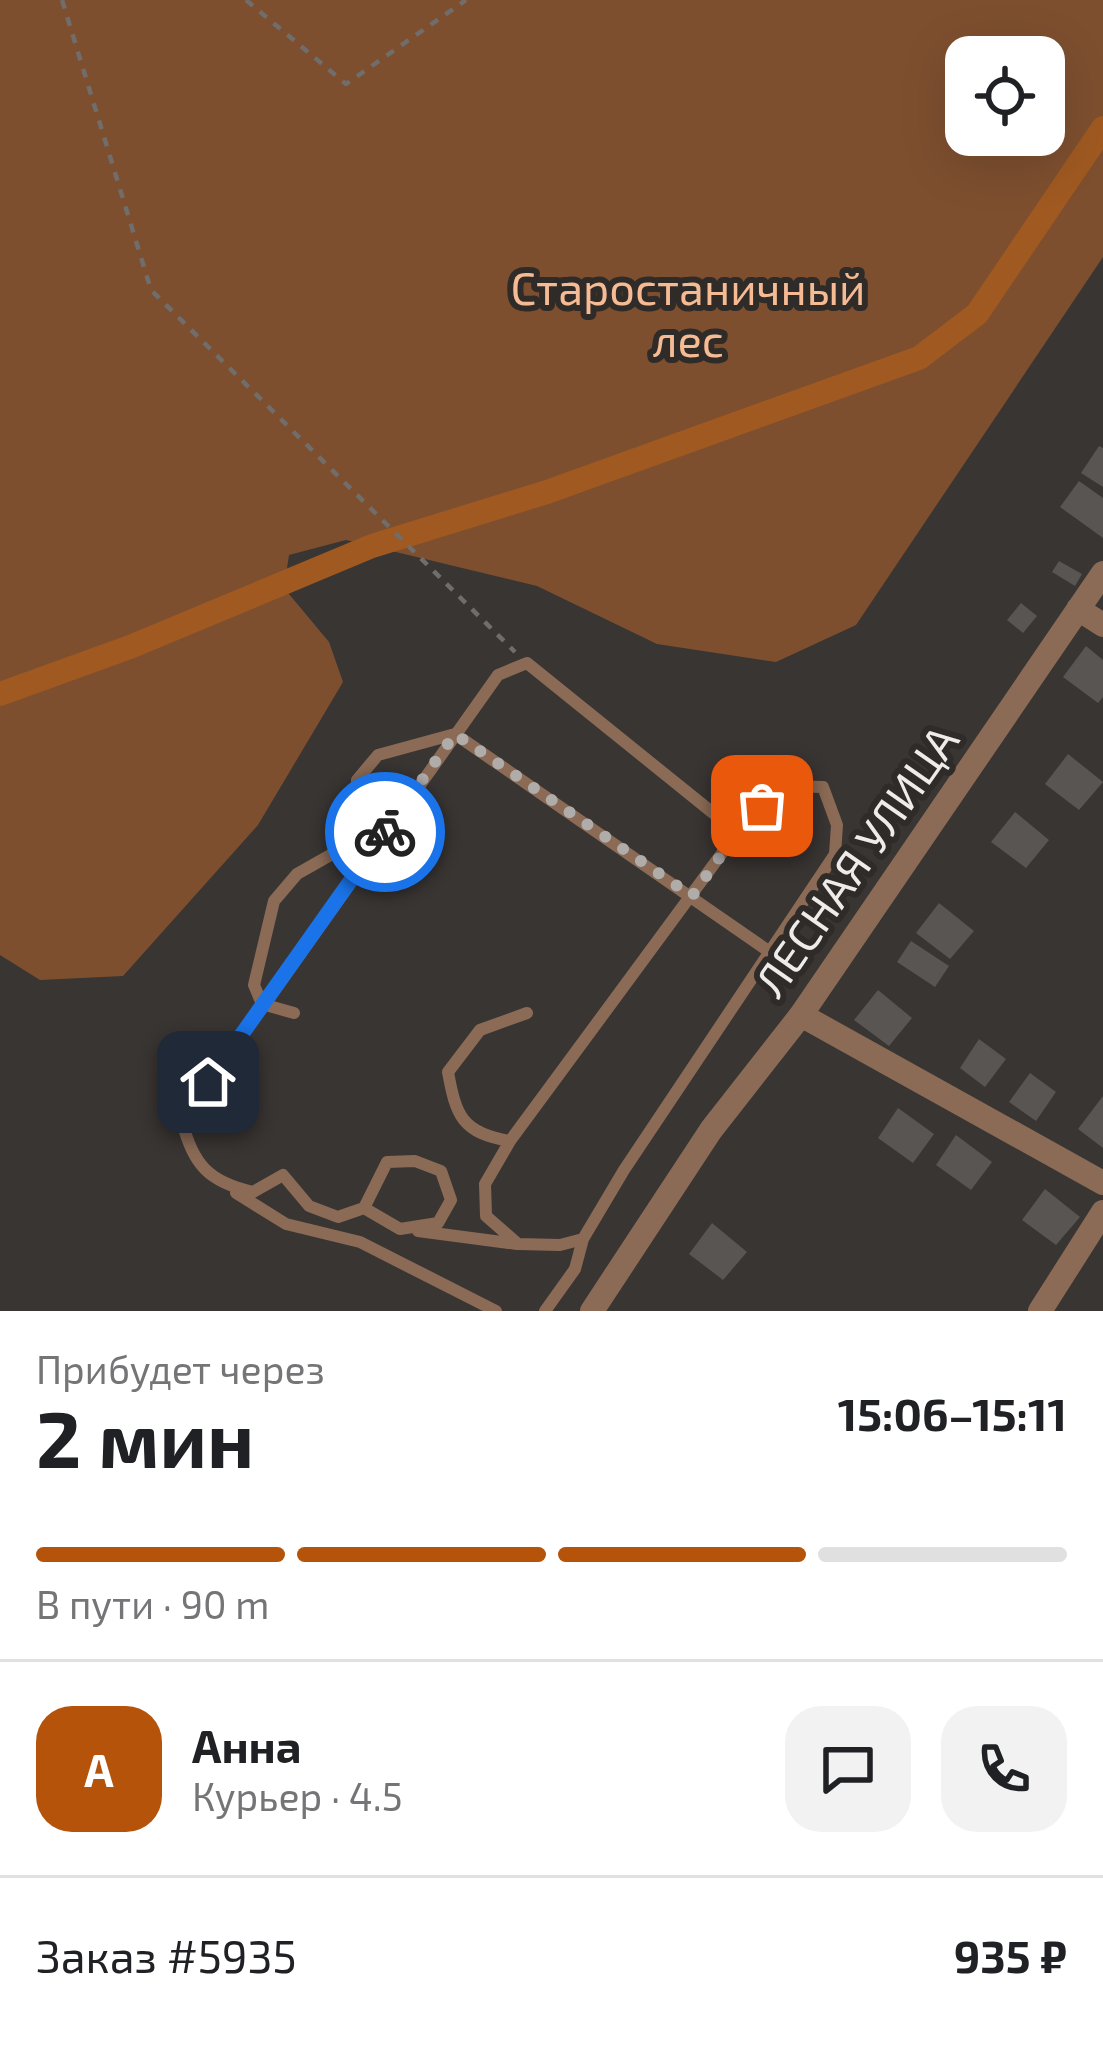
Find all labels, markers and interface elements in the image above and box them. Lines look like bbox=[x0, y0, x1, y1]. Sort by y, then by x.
map controls bbox=[945, 36, 1065, 156]
button: locate bbox=[945, 36, 1065, 156]
park label: Старостаничный лес bbox=[510, 260, 866, 366]
street label: ЛЕСНАЯ УЛИЦА bbox=[742, 714, 968, 1006]
pin bbox=[711, 755, 813, 857]
courier bbox=[325, 772, 445, 892]
icon: bag bbox=[729, 773, 795, 839]
icon: bike bbox=[352, 799, 418, 865]
pin bbox=[157, 1031, 259, 1133]
icon: home bbox=[175, 1049, 241, 1115]
text: Прибудет через bbox=[36, 1345, 325, 1392]
text: 15:06–15:11 bbox=[838, 1386, 1067, 1440]
text: 2 мин bbox=[36, 1390, 254, 1484]
text: В пути · 90 m bbox=[36, 1580, 269, 1627]
button: chat bbox=[785, 1706, 911, 1832]
button: phone bbox=[941, 1706, 1067, 1832]
text: Анна bbox=[192, 1718, 302, 1772]
text: А bbox=[84, 1742, 114, 1796]
text: Курьер · 4.5 bbox=[192, 1772, 403, 1819]
text: Заказ #5935 bbox=[36, 1928, 297, 1982]
text: 935 ₽ bbox=[954, 1928, 1067, 1982]

